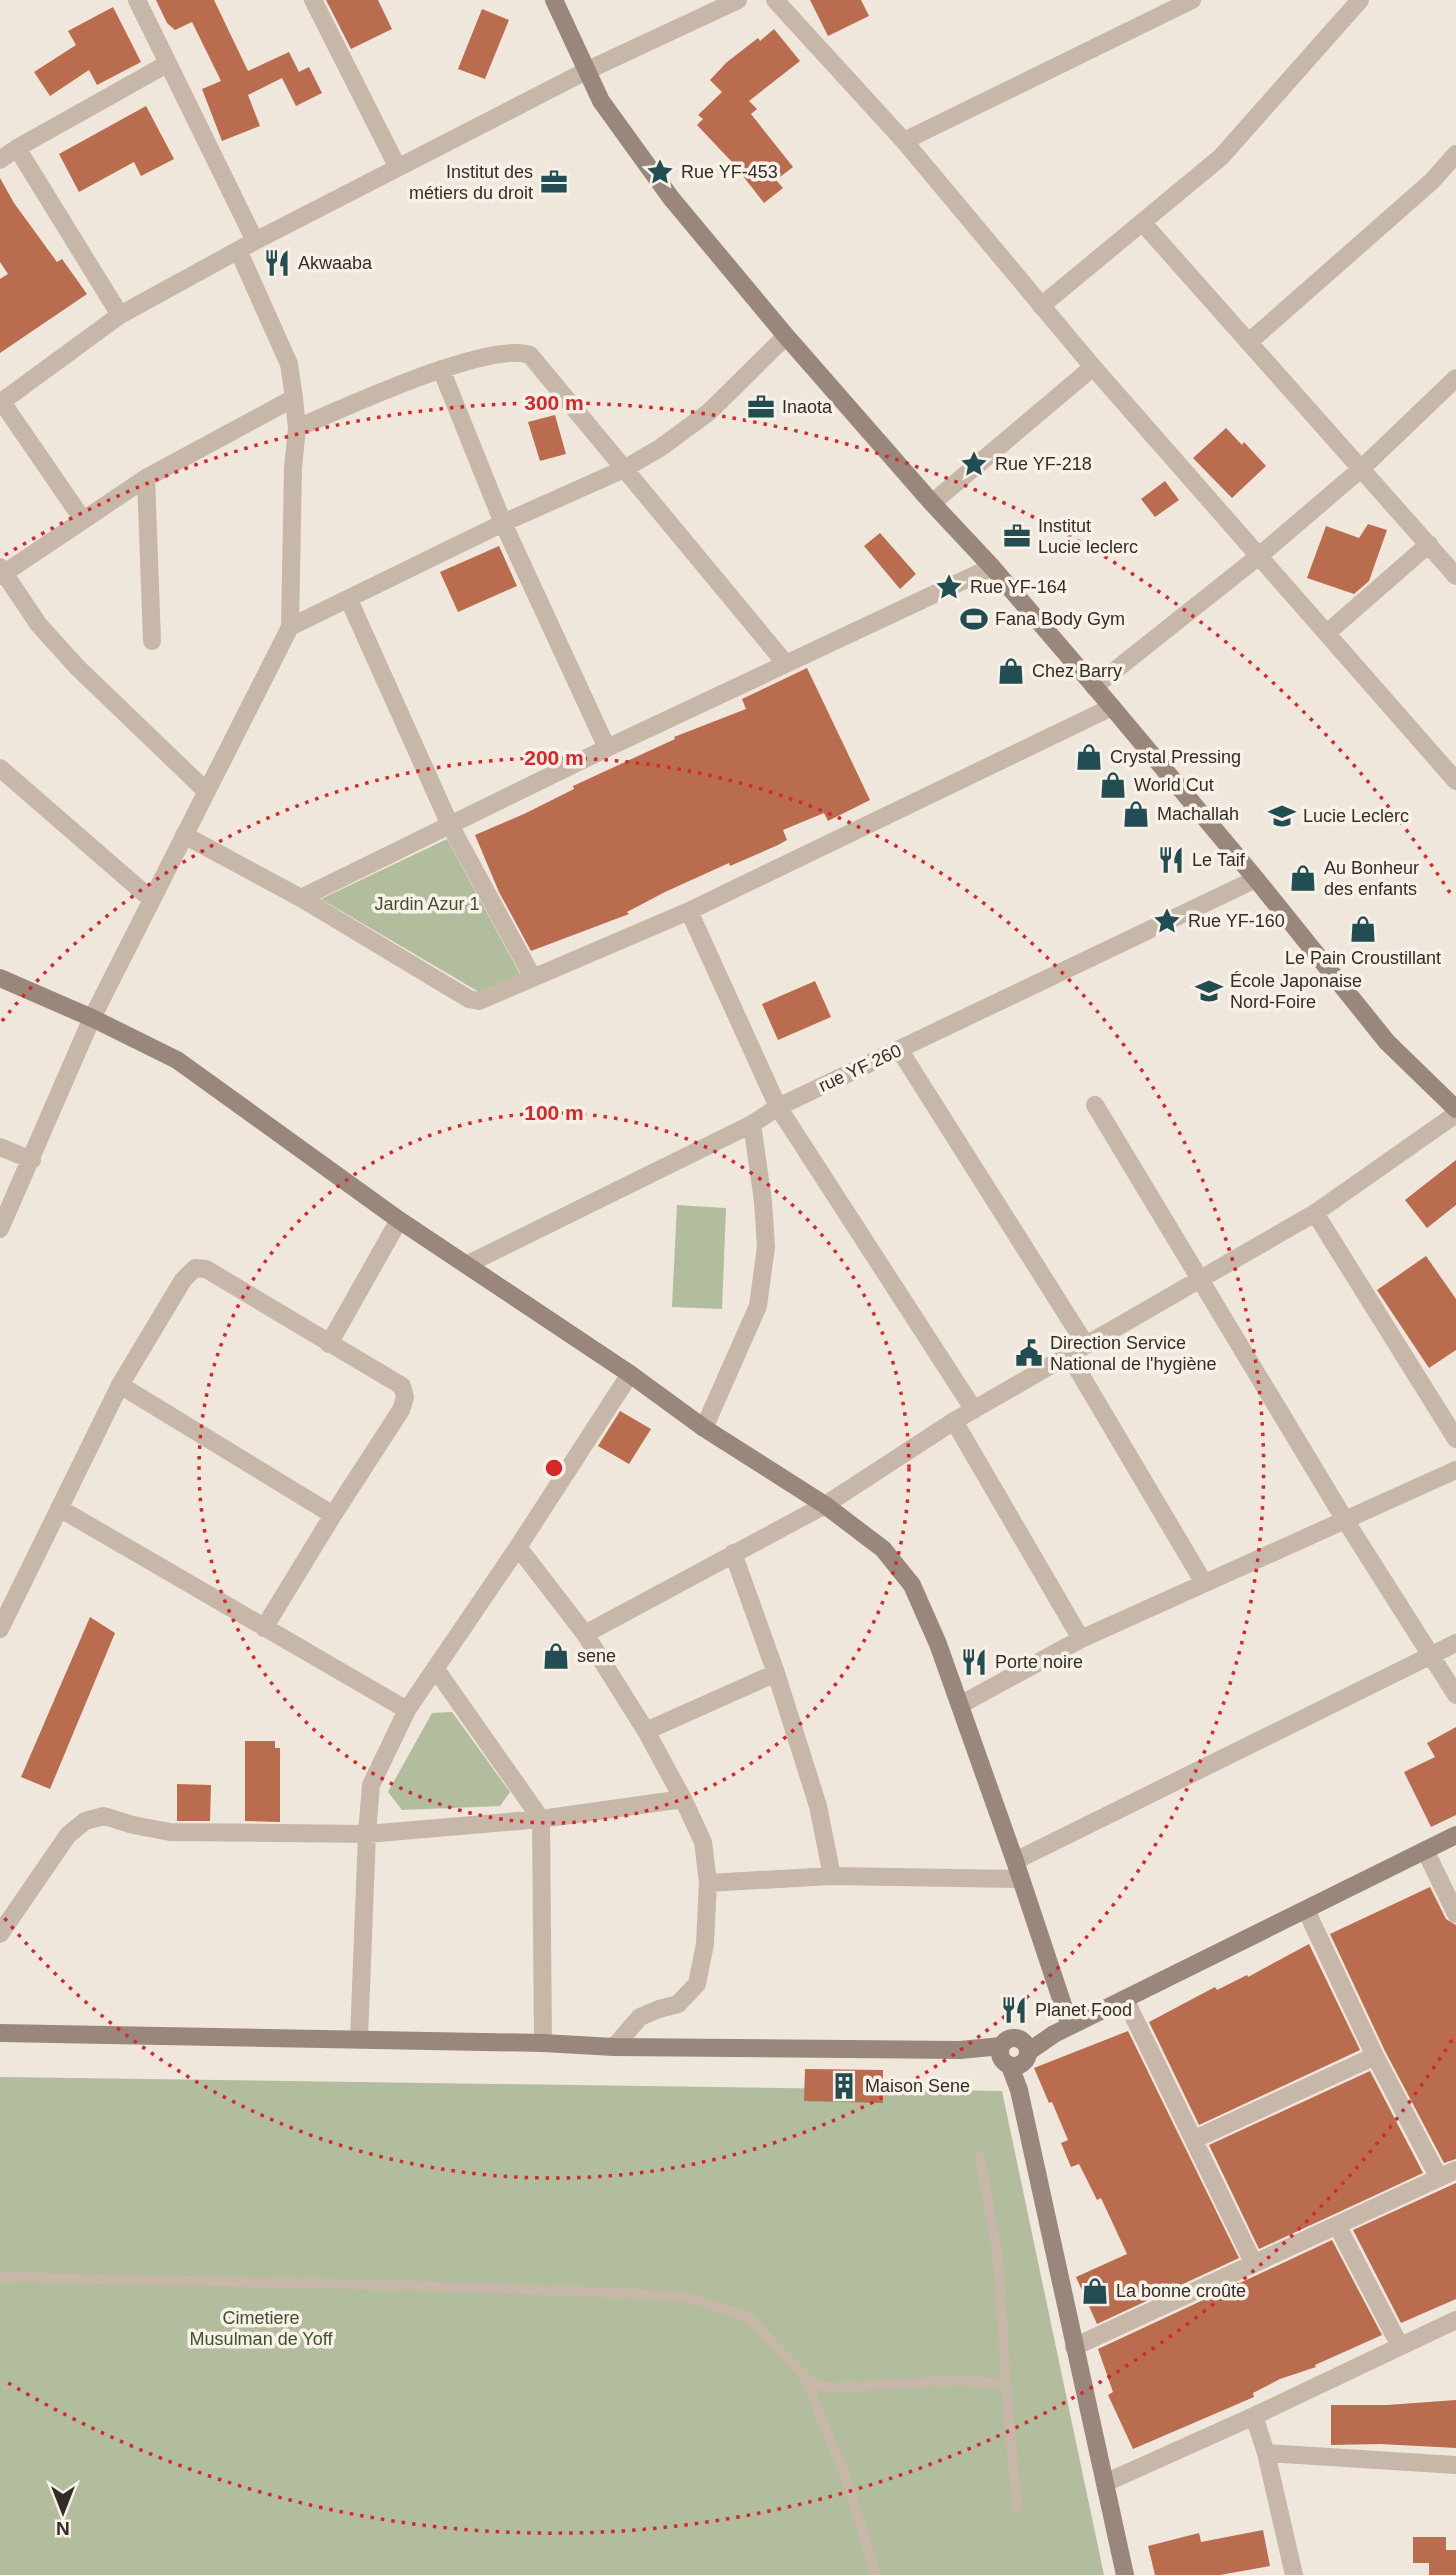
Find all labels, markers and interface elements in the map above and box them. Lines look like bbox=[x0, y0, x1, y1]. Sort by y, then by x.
place icon: Rue YF-453 bbox=[645, 157, 675, 187]
place label: Institut des métiers du droit bbox=[409, 162, 533, 203]
place label: Rue YF-453 bbox=[681, 162, 778, 182]
office icon: Institut des métiers du droit bbox=[539, 167, 569, 197]
restaurant icon: Akwaaba bbox=[262, 248, 292, 278]
place label: Akwaaba bbox=[298, 253, 373, 273]
text: 300 m bbox=[524, 391, 584, 414]
office icon: Inaota bbox=[746, 392, 776, 422]
place label: Inaota bbox=[782, 397, 833, 417]
place icon: Rue YF-218 bbox=[959, 449, 989, 479]
place label: Rue YF-218 bbox=[995, 454, 1092, 474]
place label: Institut Lucie leclerc bbox=[1038, 516, 1138, 557]
office icon: Institut Lucie leclerc bbox=[1002, 521, 1032, 551]
place icon: Rue YF-164 bbox=[934, 572, 964, 602]
place label: Rue YF-164 bbox=[970, 577, 1067, 597]
sports icon: Fana Body Gym bbox=[959, 604, 989, 634]
place label: Fana Body Gym bbox=[995, 609, 1125, 629]
shop icon: Chez Barry bbox=[996, 656, 1026, 686]
place label: Chez Barry bbox=[1032, 661, 1122, 681]
shop icon: Crystal Pressing bbox=[1074, 742, 1104, 772]
text: 200 m bbox=[524, 746, 584, 769]
place label: Crystal Pressing bbox=[1110, 747, 1241, 767]
shop icon: World Cut bbox=[1098, 770, 1128, 800]
place label: World Cut bbox=[1134, 775, 1214, 795]
shop icon: Machallah bbox=[1121, 799, 1151, 829]
school or university icon: Lucie Leclerc bbox=[1267, 801, 1297, 831]
place label: Machallah bbox=[1157, 804, 1239, 824]
place label: Lucie Leclerc bbox=[1303, 806, 1409, 826]
restaurant icon: Le Taif bbox=[1156, 845, 1186, 875]
place label: Le Taif bbox=[1192, 850, 1246, 870]
place label: Au Bonheur des enfants bbox=[1324, 858, 1419, 899]
shop icon: Au Bonheur des enfants bbox=[1288, 863, 1318, 893]
park label: Jardin Azur 1 bbox=[374, 894, 480, 914]
place icon: Rue YF-160 bbox=[1152, 906, 1182, 936]
place label: Rue YF-160 bbox=[1188, 911, 1285, 931]
shop icon: Le Pain Croustillant bbox=[1348, 914, 1378, 944]
place label: Le Pain Croustillant bbox=[1285, 948, 1441, 968]
place label: École Japonaise Nord-Foire bbox=[1230, 971, 1362, 1012]
school or university icon: École Japonaise Nord-Foire bbox=[1194, 976, 1224, 1006]
street label: rue YF 260 bbox=[816, 1040, 904, 1096]
text: 100 m bbox=[524, 1101, 584, 1124]
place label: Direction Service National de l'hygiène bbox=[1050, 1333, 1217, 1374]
public building icon: Direction Service National de l'hygiène bbox=[1014, 1338, 1044, 1368]
centre of rings bbox=[542, 1456, 566, 1480]
shop icon: sene bbox=[541, 1641, 571, 1671]
place label: sene bbox=[577, 1646, 616, 1666]
restaurant icon: Porte noire bbox=[959, 1647, 989, 1677]
place label: Porte noire bbox=[995, 1652, 1083, 1672]
restaurant icon: Planet Food bbox=[999, 1995, 1029, 2025]
place label: Planet Food bbox=[1035, 2000, 1132, 2020]
building icon: Maison Sene bbox=[829, 2071, 859, 2101]
place label: Maison Sene bbox=[865, 2076, 970, 2096]
shop icon: La bonne croûte bbox=[1080, 2276, 1110, 2306]
place label: La bonne croûte bbox=[1116, 2281, 1246, 2301]
park label: Cimetiere Musulman de Yoff bbox=[190, 2308, 333, 2349]
north arrow bbox=[28, 2477, 98, 2547]
text: N bbox=[56, 2518, 70, 2539]

